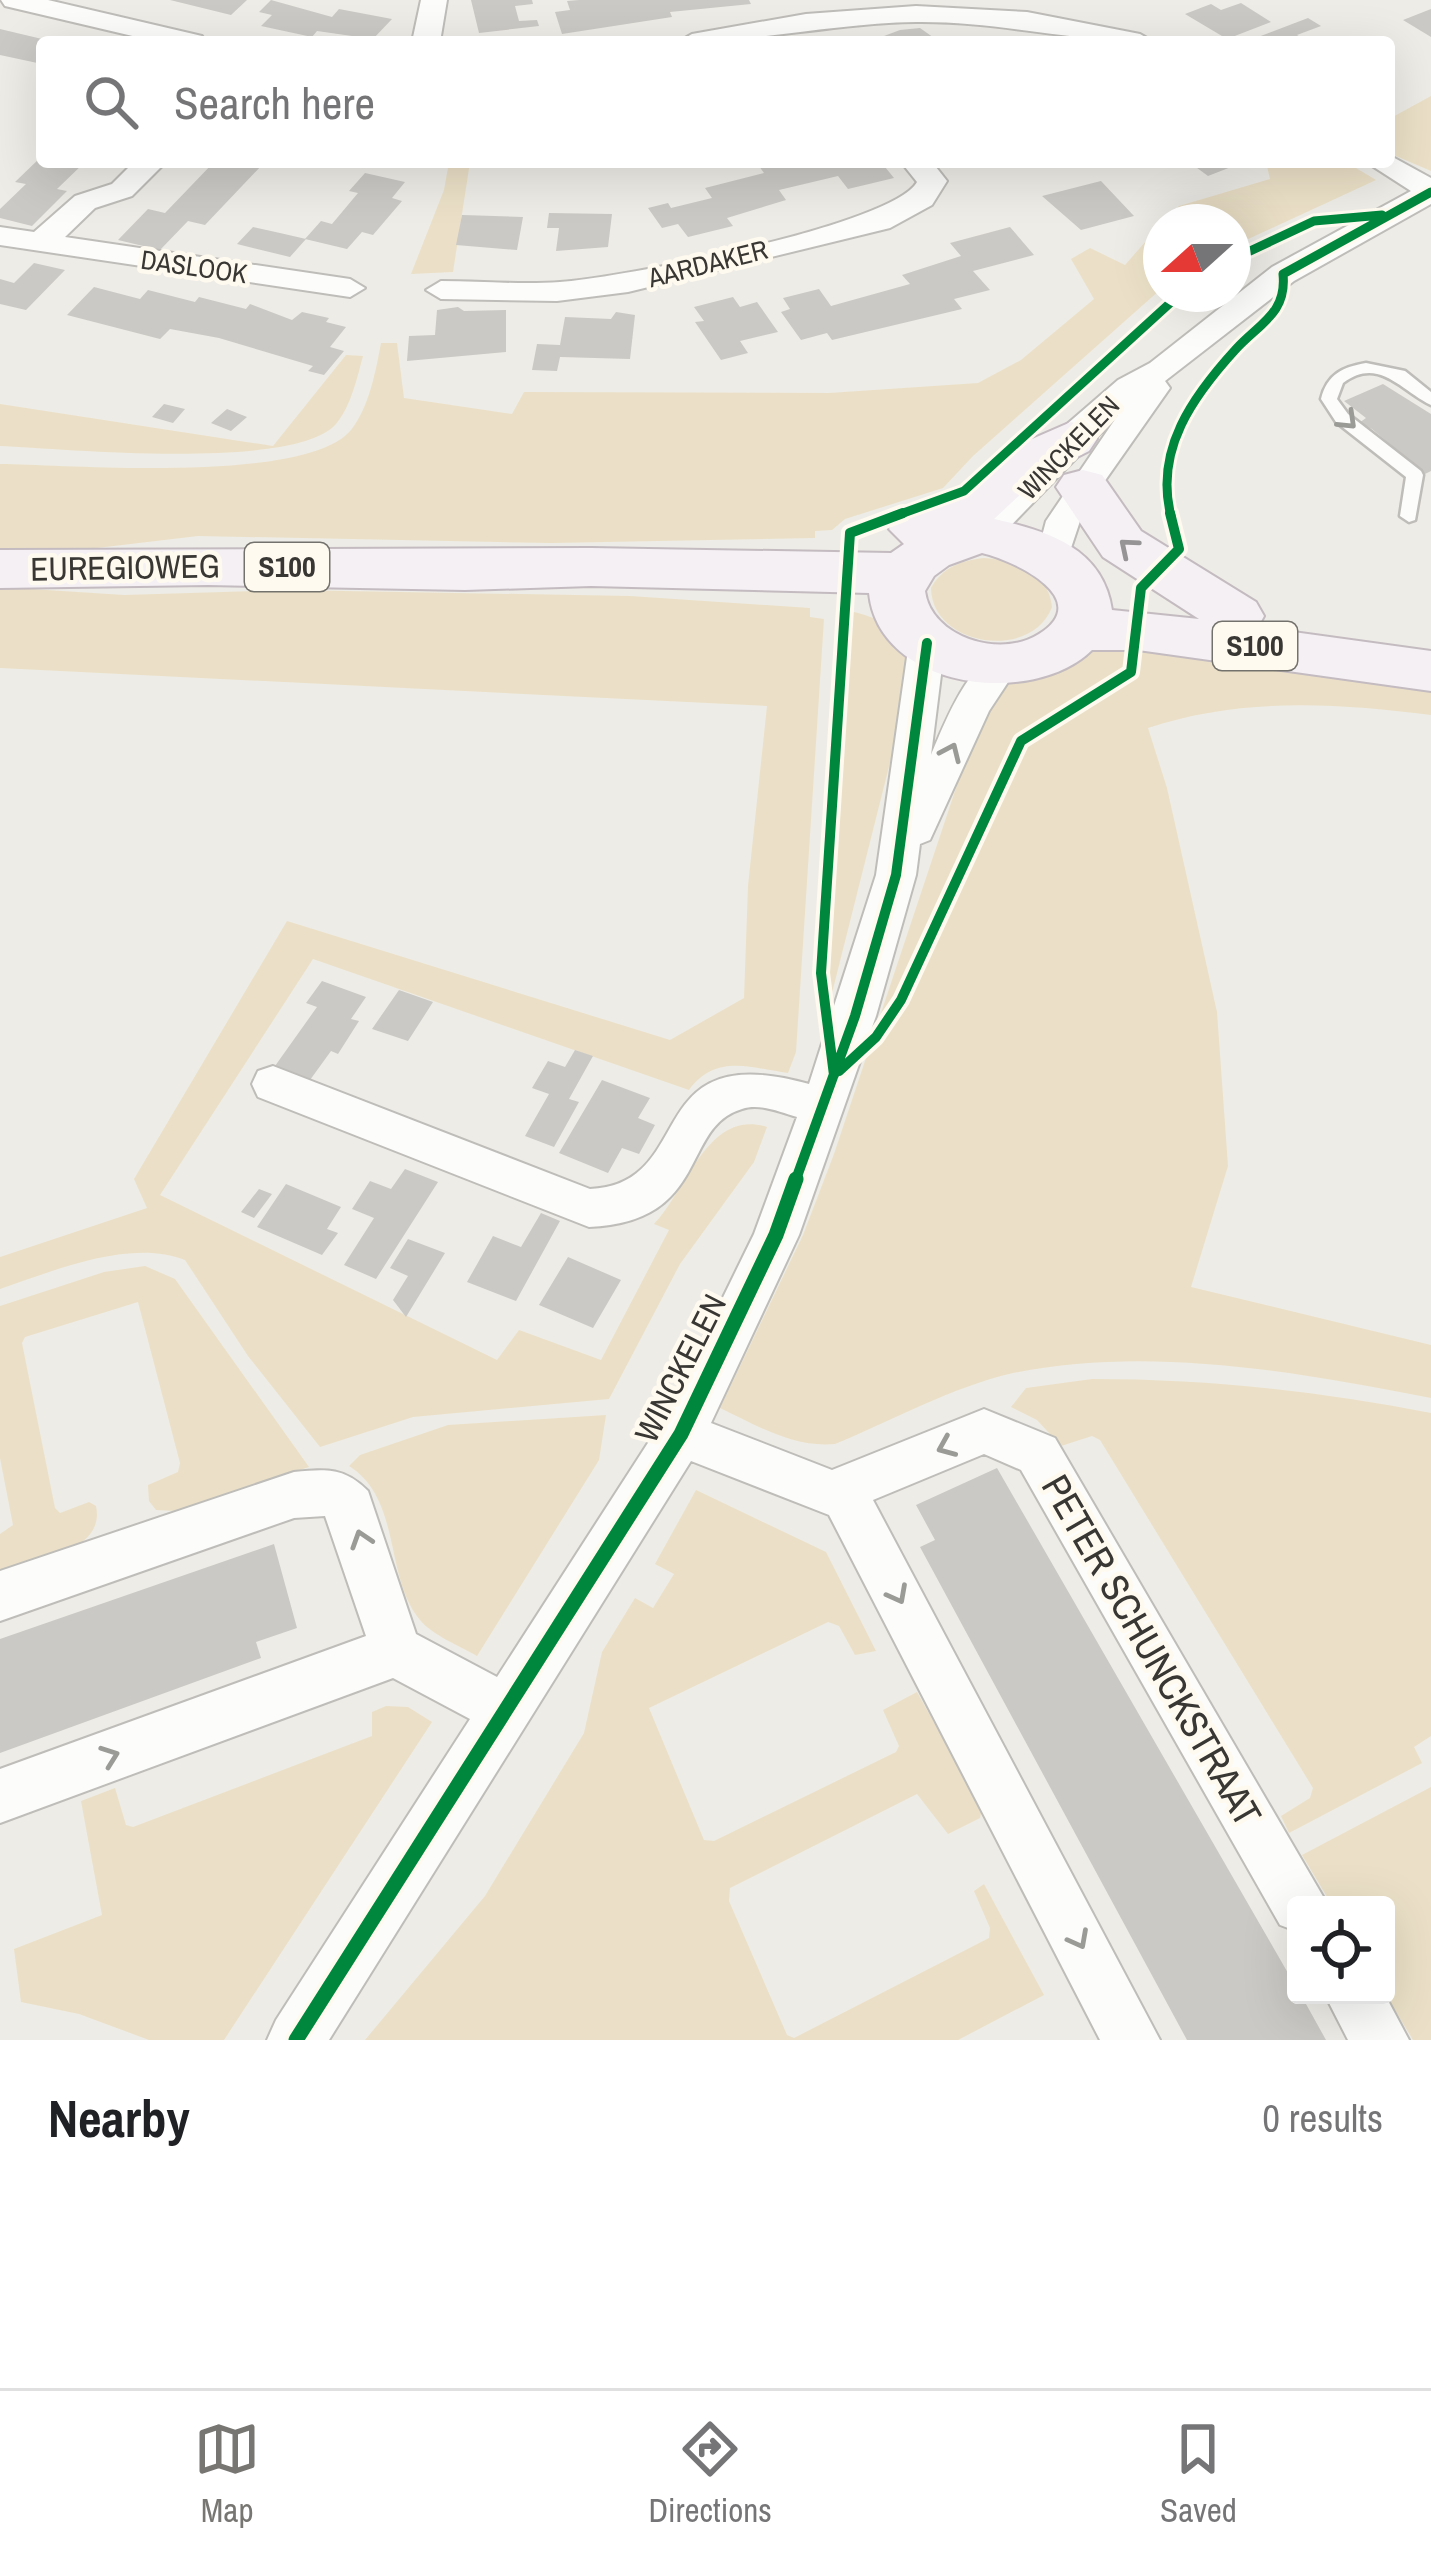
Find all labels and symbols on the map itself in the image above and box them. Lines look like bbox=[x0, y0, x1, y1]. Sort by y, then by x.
north arrow bbox=[1143, 204, 1251, 312]
street label: AARDAKER bbox=[643, 231, 771, 295]
street label: DASLOOK bbox=[139, 241, 250, 291]
street label: WINCKELEN bbox=[1010, 387, 1127, 507]
one-way arrow bbox=[1334, 406, 1356, 428]
one-way arrow bbox=[1120, 539, 1142, 561]
street label: EUREGIOWEG bbox=[30, 543, 220, 591]
road number: S100 bbox=[245, 543, 329, 591]
road number: S100 bbox=[1213, 622, 1297, 670]
one-way arrow bbox=[937, 743, 961, 764]
street label: WINCKELEN bbox=[624, 1286, 736, 1450]
one-way arrow bbox=[937, 1433, 958, 1457]
street label: PETER SCHUNCKSTRAAT bbox=[1030, 1465, 1274, 1835]
one-way arrow bbox=[350, 1529, 375, 1550]
one-way arrow bbox=[883, 1583, 906, 1605]
one-way arrow bbox=[98, 1746, 119, 1770]
one-way arrow bbox=[1065, 1928, 1088, 1950]

